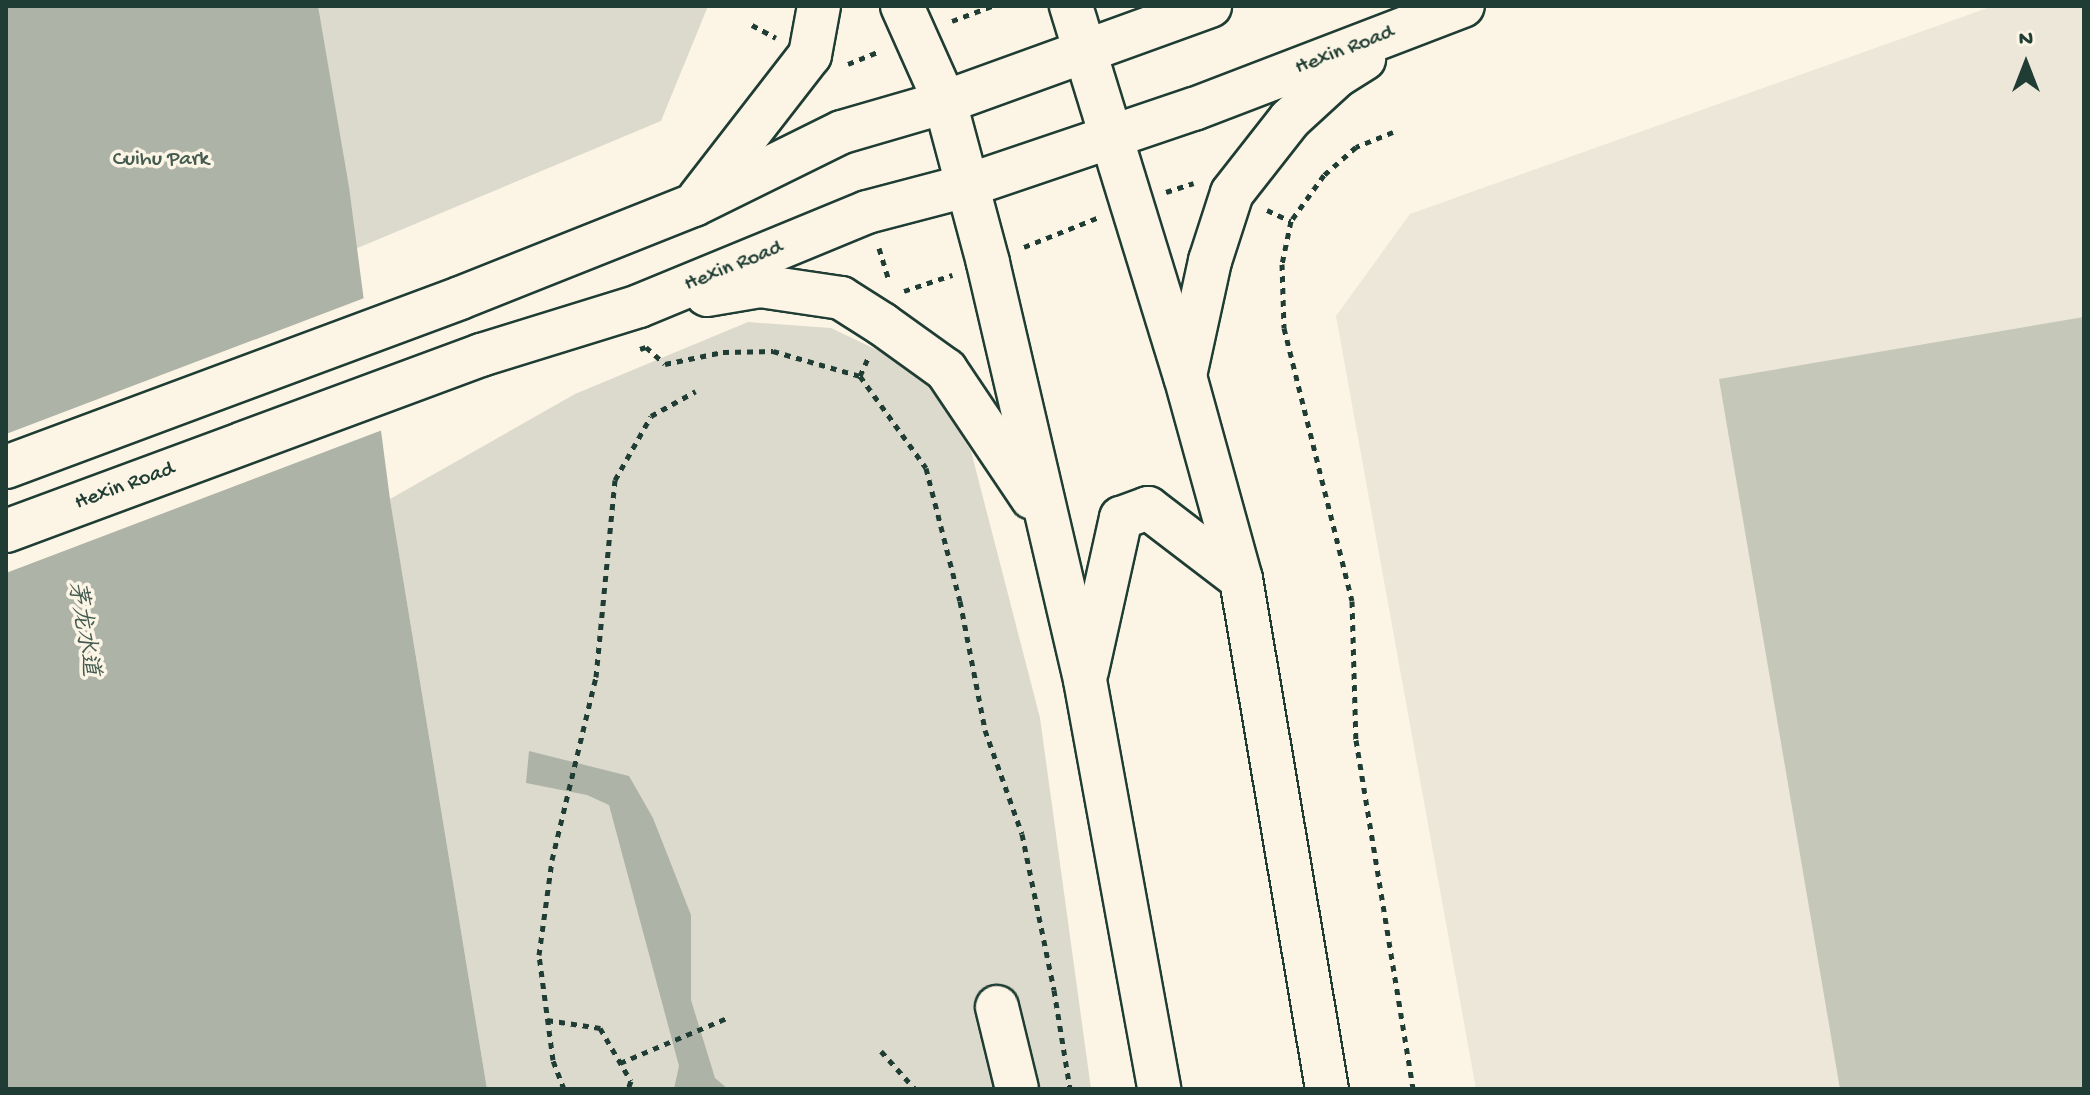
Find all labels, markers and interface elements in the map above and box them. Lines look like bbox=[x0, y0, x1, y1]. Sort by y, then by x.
street label: Hexin Road bbox=[1292, 20, 1398, 82]
north arrow bbox=[1986, 24, 2066, 104]
text: N bbox=[2019, 27, 2033, 53]
park label: Cuihu Park bbox=[113, 148, 209, 174]
street label: Hexin Road bbox=[681, 235, 787, 299]
street label: Hexin Road bbox=[72, 457, 178, 517]
water label: 茅龙水道 bbox=[60, 579, 104, 679]

